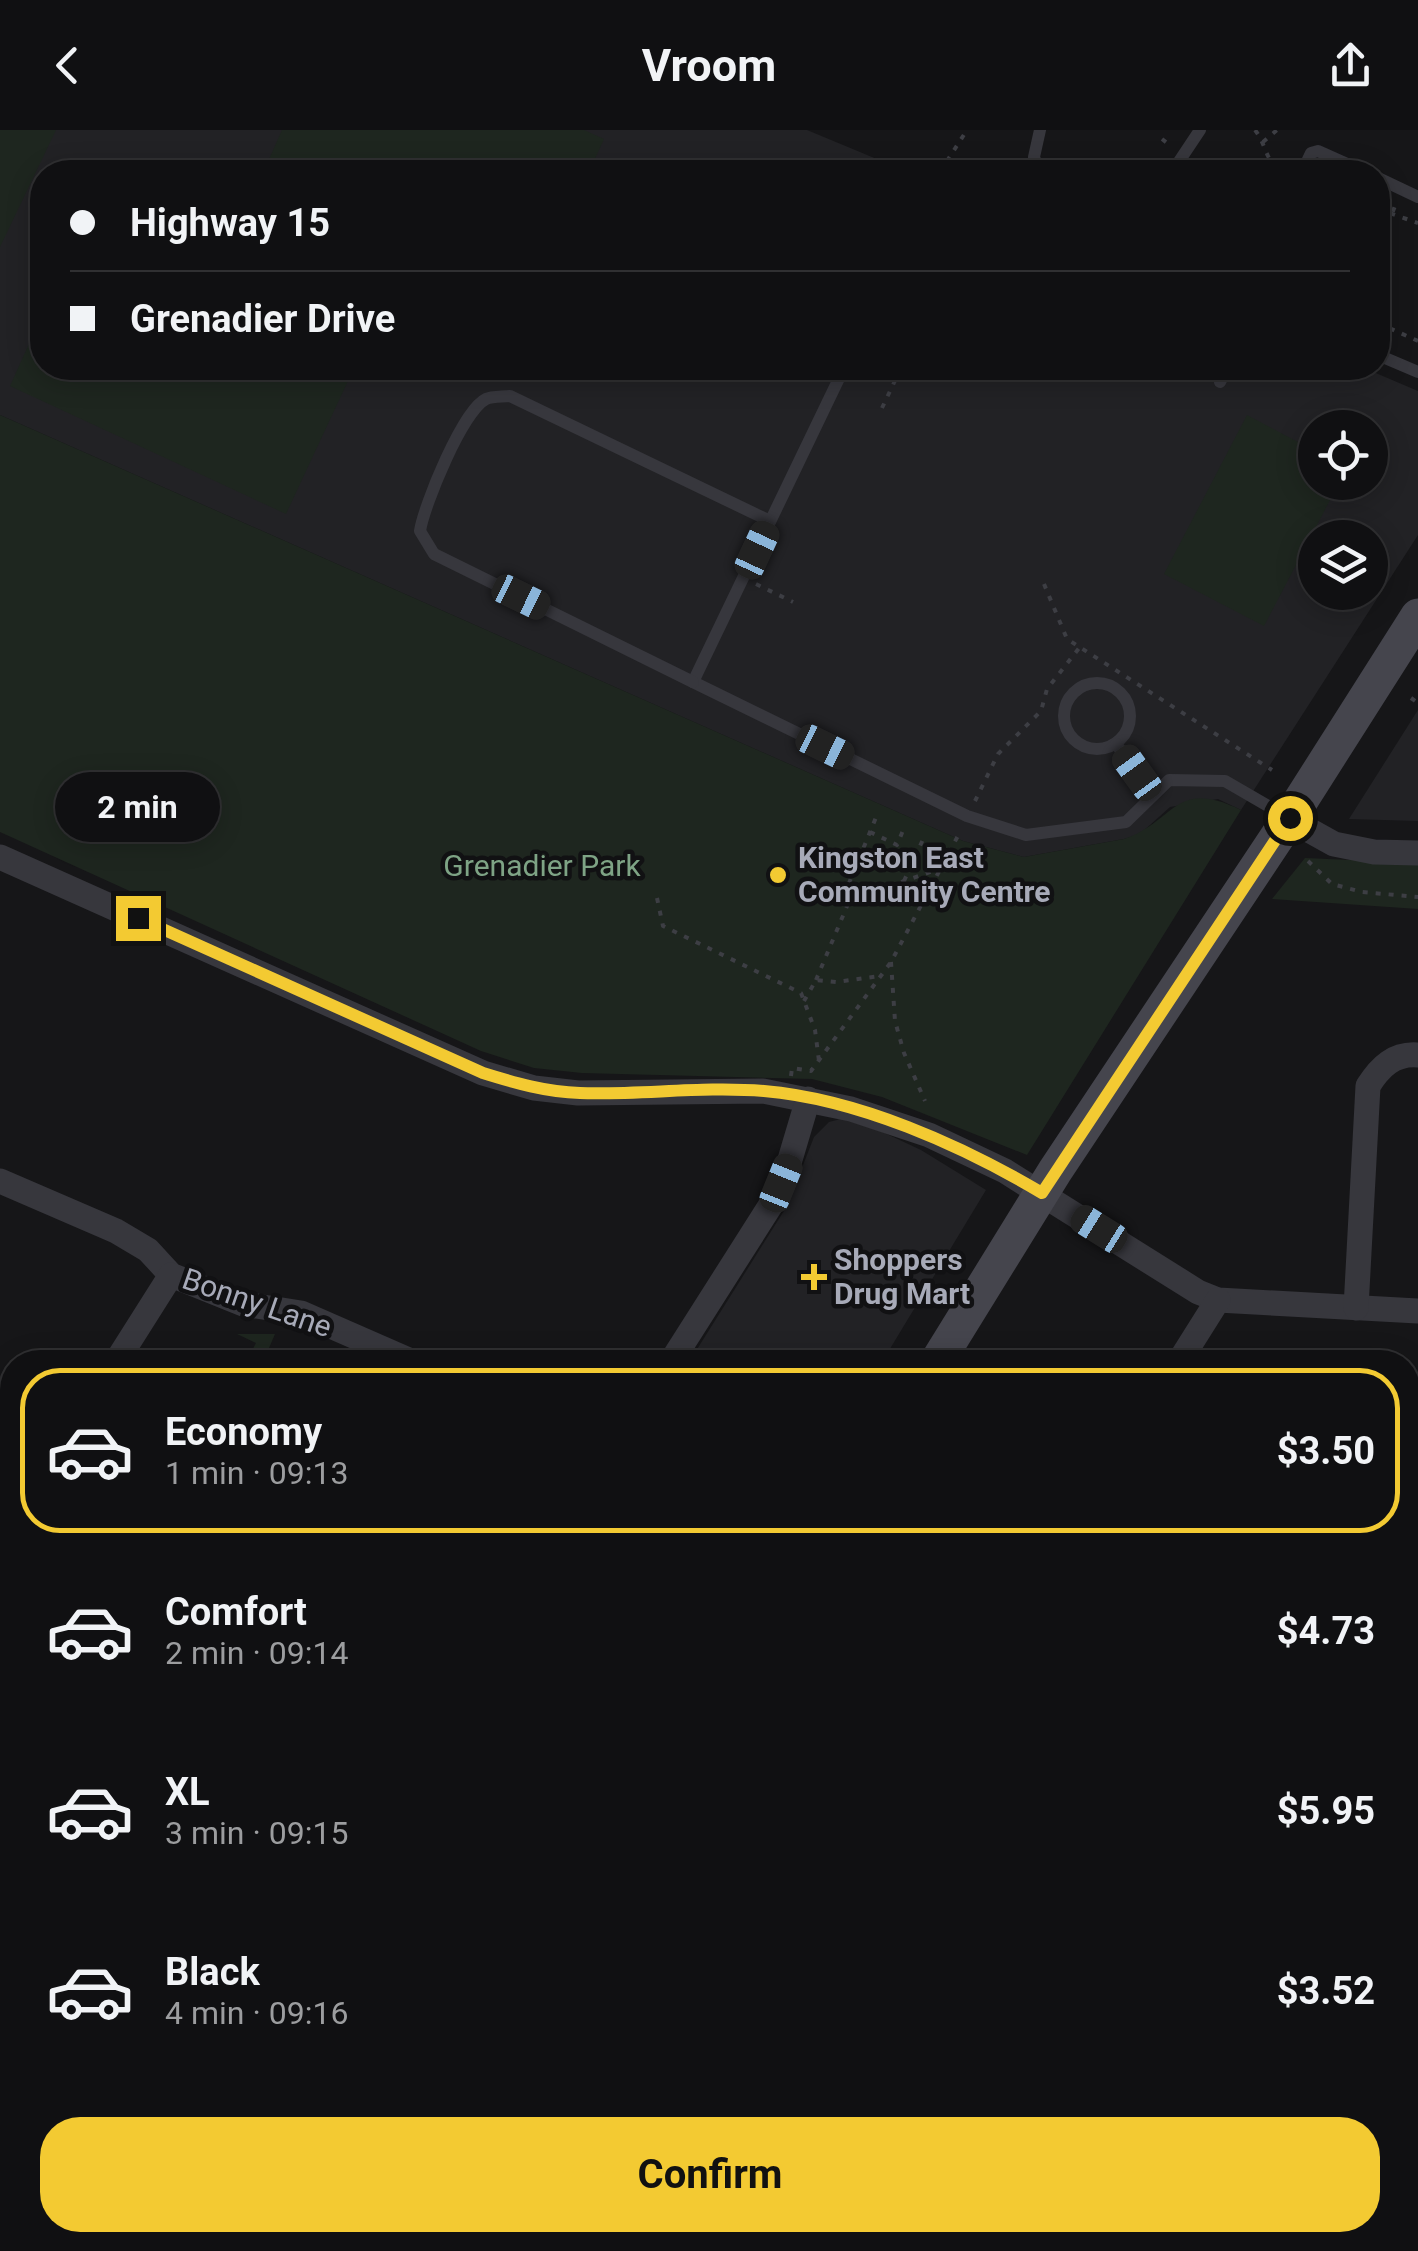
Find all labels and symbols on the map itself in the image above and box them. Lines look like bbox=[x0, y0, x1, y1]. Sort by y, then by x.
car bbox=[731, 516, 783, 584]
car bbox=[487, 570, 555, 624]
car bbox=[791, 720, 859, 774]
car bbox=[1107, 740, 1167, 806]
callout: 2 min bbox=[56, 773, 220, 843]
route start bbox=[1268, 796, 1313, 841]
place label: Kingston East Community Centre bbox=[798, 840, 1051, 909]
park label: Grenadier Park bbox=[443, 848, 641, 883]
marker: Kingston East Community Centre bbox=[767, 864, 789, 886]
route end bbox=[116, 896, 161, 941]
car bbox=[756, 1150, 806, 1216]
car bbox=[1066, 1200, 1132, 1258]
place label: Shoppers Drug Mart bbox=[834, 1242, 970, 1311]
street label: Bonny Lane bbox=[178, 1261, 336, 1344]
marker: Shoppers Drug Mart bbox=[803, 1266, 825, 1288]

